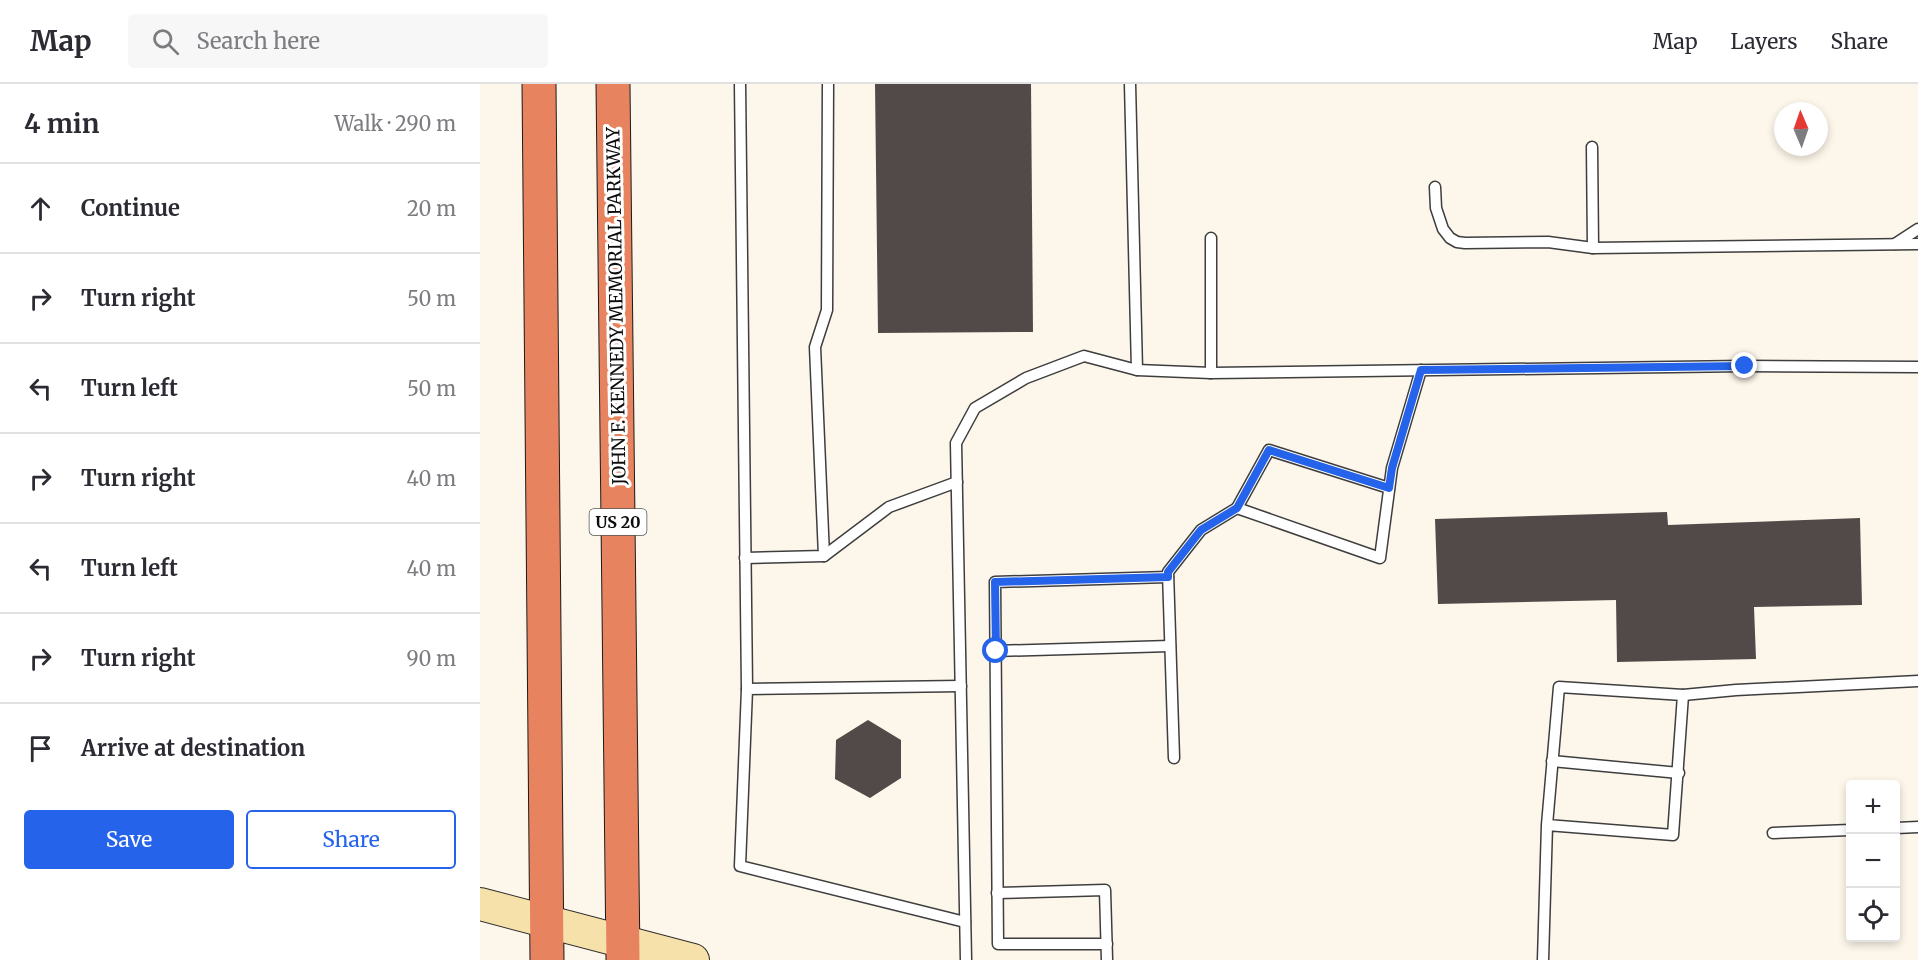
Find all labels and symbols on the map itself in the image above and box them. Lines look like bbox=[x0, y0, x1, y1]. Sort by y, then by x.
north arrow bbox=[1774, 102, 1828, 156]
street label: JOHN F. KENNEDY MEMORIAL PARKWAY bbox=[601, 126, 631, 486]
route end bbox=[1731, 352, 1757, 378]
road number: US 20 bbox=[590, 509, 646, 535]
route start bbox=[982, 637, 1008, 663]

